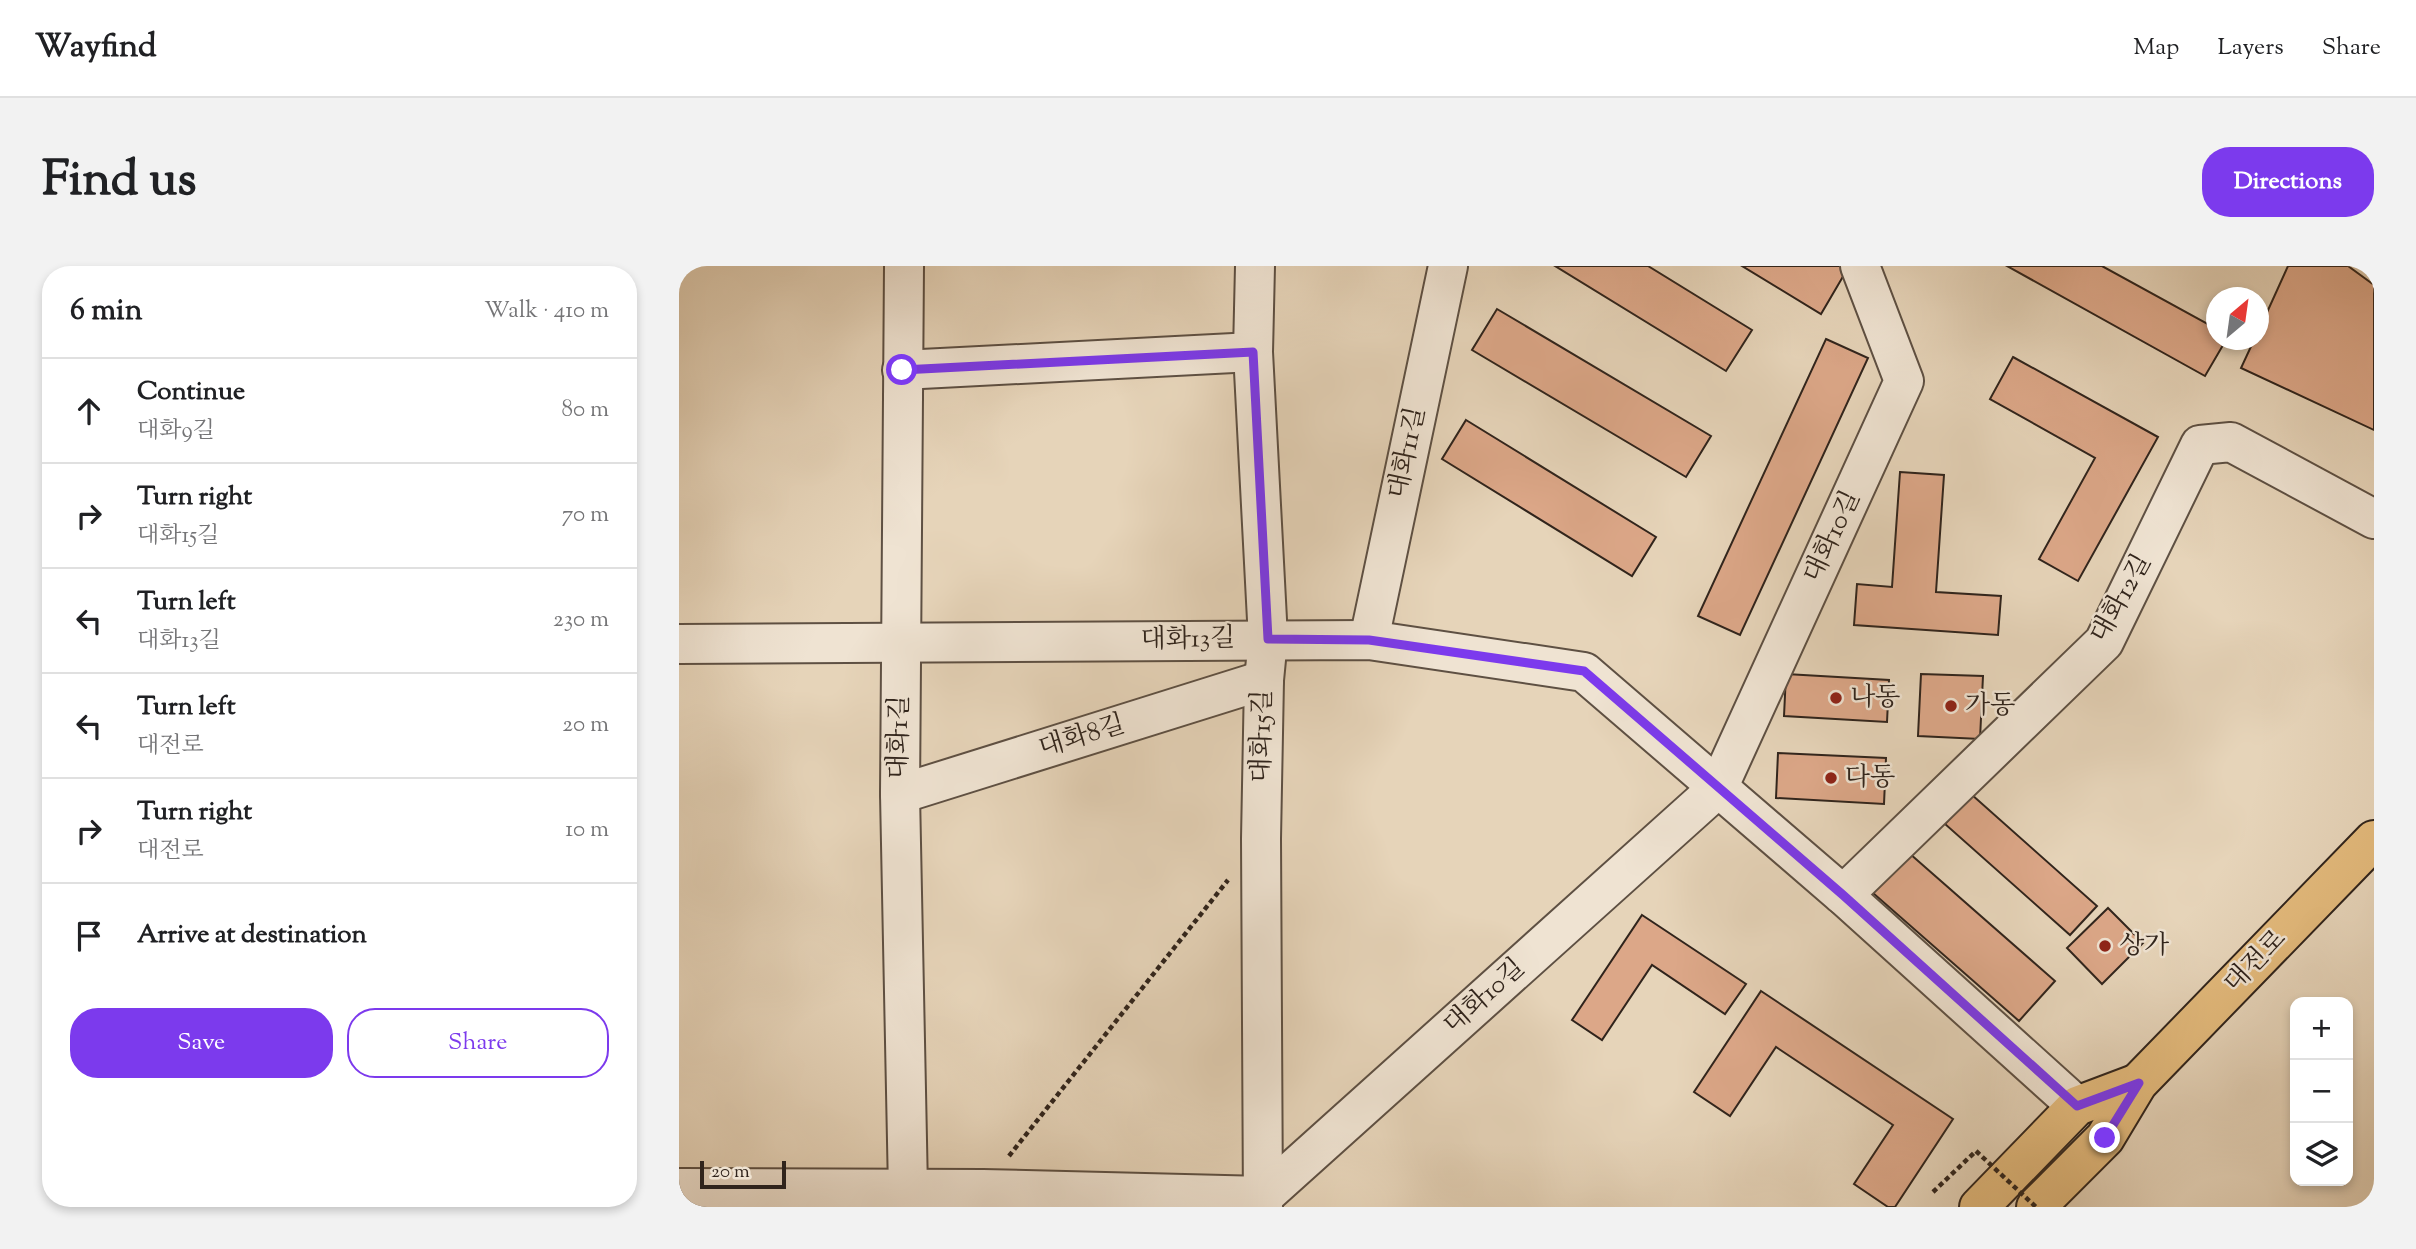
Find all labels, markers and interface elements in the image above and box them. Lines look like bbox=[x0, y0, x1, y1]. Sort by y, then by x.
text: Wayfind bbox=[35, 24, 157, 72]
text: Map bbox=[2133, 31, 2179, 65]
text: Layers bbox=[2217, 31, 2284, 65]
text: Share bbox=[2322, 31, 2381, 65]
text: Find us bbox=[42, 147, 196, 217]
button: Directions bbox=[2202, 147, 2374, 217]
north arrow bbox=[2206, 287, 2269, 350]
text: 6 min bbox=[70, 290, 142, 333]
text: Walk · 410 m bbox=[484, 295, 609, 328]
route start bbox=[886, 354, 917, 385]
text: Continue bbox=[137, 374, 245, 411]
icon: ahead bbox=[70, 392, 108, 430]
text: 80 m bbox=[561, 394, 609, 427]
street label: 대화11길 bbox=[1380, 404, 1436, 502]
text: 대화9길 bbox=[137, 415, 215, 448]
text: Turn right bbox=[137, 479, 252, 516]
street label: 대화10길 bbox=[1796, 485, 1870, 589]
icon: right bbox=[70, 497, 108, 535]
text: 70 m bbox=[562, 499, 609, 532]
text: 대화15길 bbox=[137, 520, 219, 553]
street label: 대화12길 bbox=[2082, 548, 2162, 650]
text: Turn left bbox=[137, 584, 236, 621]
icon: left bbox=[70, 602, 108, 640]
text: 230 m bbox=[553, 604, 609, 637]
street label: 대화13길 bbox=[1140, 621, 1236, 659]
text: 대화13길 bbox=[137, 625, 221, 658]
place label: 나동 bbox=[1850, 680, 1900, 717]
place label: 가동 bbox=[1965, 688, 2015, 725]
text: Turn left bbox=[137, 689, 236, 726]
street label: 대화15길 bbox=[1244, 689, 1282, 783]
marker: 나동 bbox=[1828, 690, 1844, 706]
street label: 대화1길 bbox=[881, 695, 919, 779]
marker: 가동 bbox=[1943, 698, 1959, 714]
street label: 대화8길 bbox=[1034, 706, 1130, 768]
icon: left bbox=[70, 707, 108, 745]
text: 20 m bbox=[562, 709, 609, 742]
text: 대전로 bbox=[137, 730, 204, 763]
place label: 다동 bbox=[1845, 760, 1895, 797]
marker: 다동 bbox=[1823, 770, 1839, 786]
text: Turn right bbox=[137, 794, 252, 831]
icon: right bbox=[70, 812, 108, 850]
text: 10 m bbox=[565, 814, 609, 847]
text: 대전로 bbox=[137, 835, 204, 868]
icon: arrive bbox=[70, 917, 108, 955]
text: Arrive at destination bbox=[137, 917, 367, 954]
street label: 대전로 bbox=[2217, 922, 2295, 1002]
place label: 상가 bbox=[2119, 928, 2169, 965]
marker: 상가 bbox=[2097, 938, 2113, 954]
street label: 대화10길 bbox=[1436, 951, 1534, 1043]
map controls bbox=[2290, 997, 2353, 1186]
button: + bbox=[2290, 997, 2353, 1060]
button: Save bbox=[70, 1008, 333, 1078]
button: Share bbox=[347, 1008, 609, 1078]
button: − bbox=[2290, 1060, 2353, 1123]
route end bbox=[2089, 1122, 2120, 1153]
button: layers bbox=[2290, 1123, 2353, 1186]
scale bar bbox=[700, 1158, 786, 1190]
text: 20 m bbox=[711, 1159, 750, 1186]

